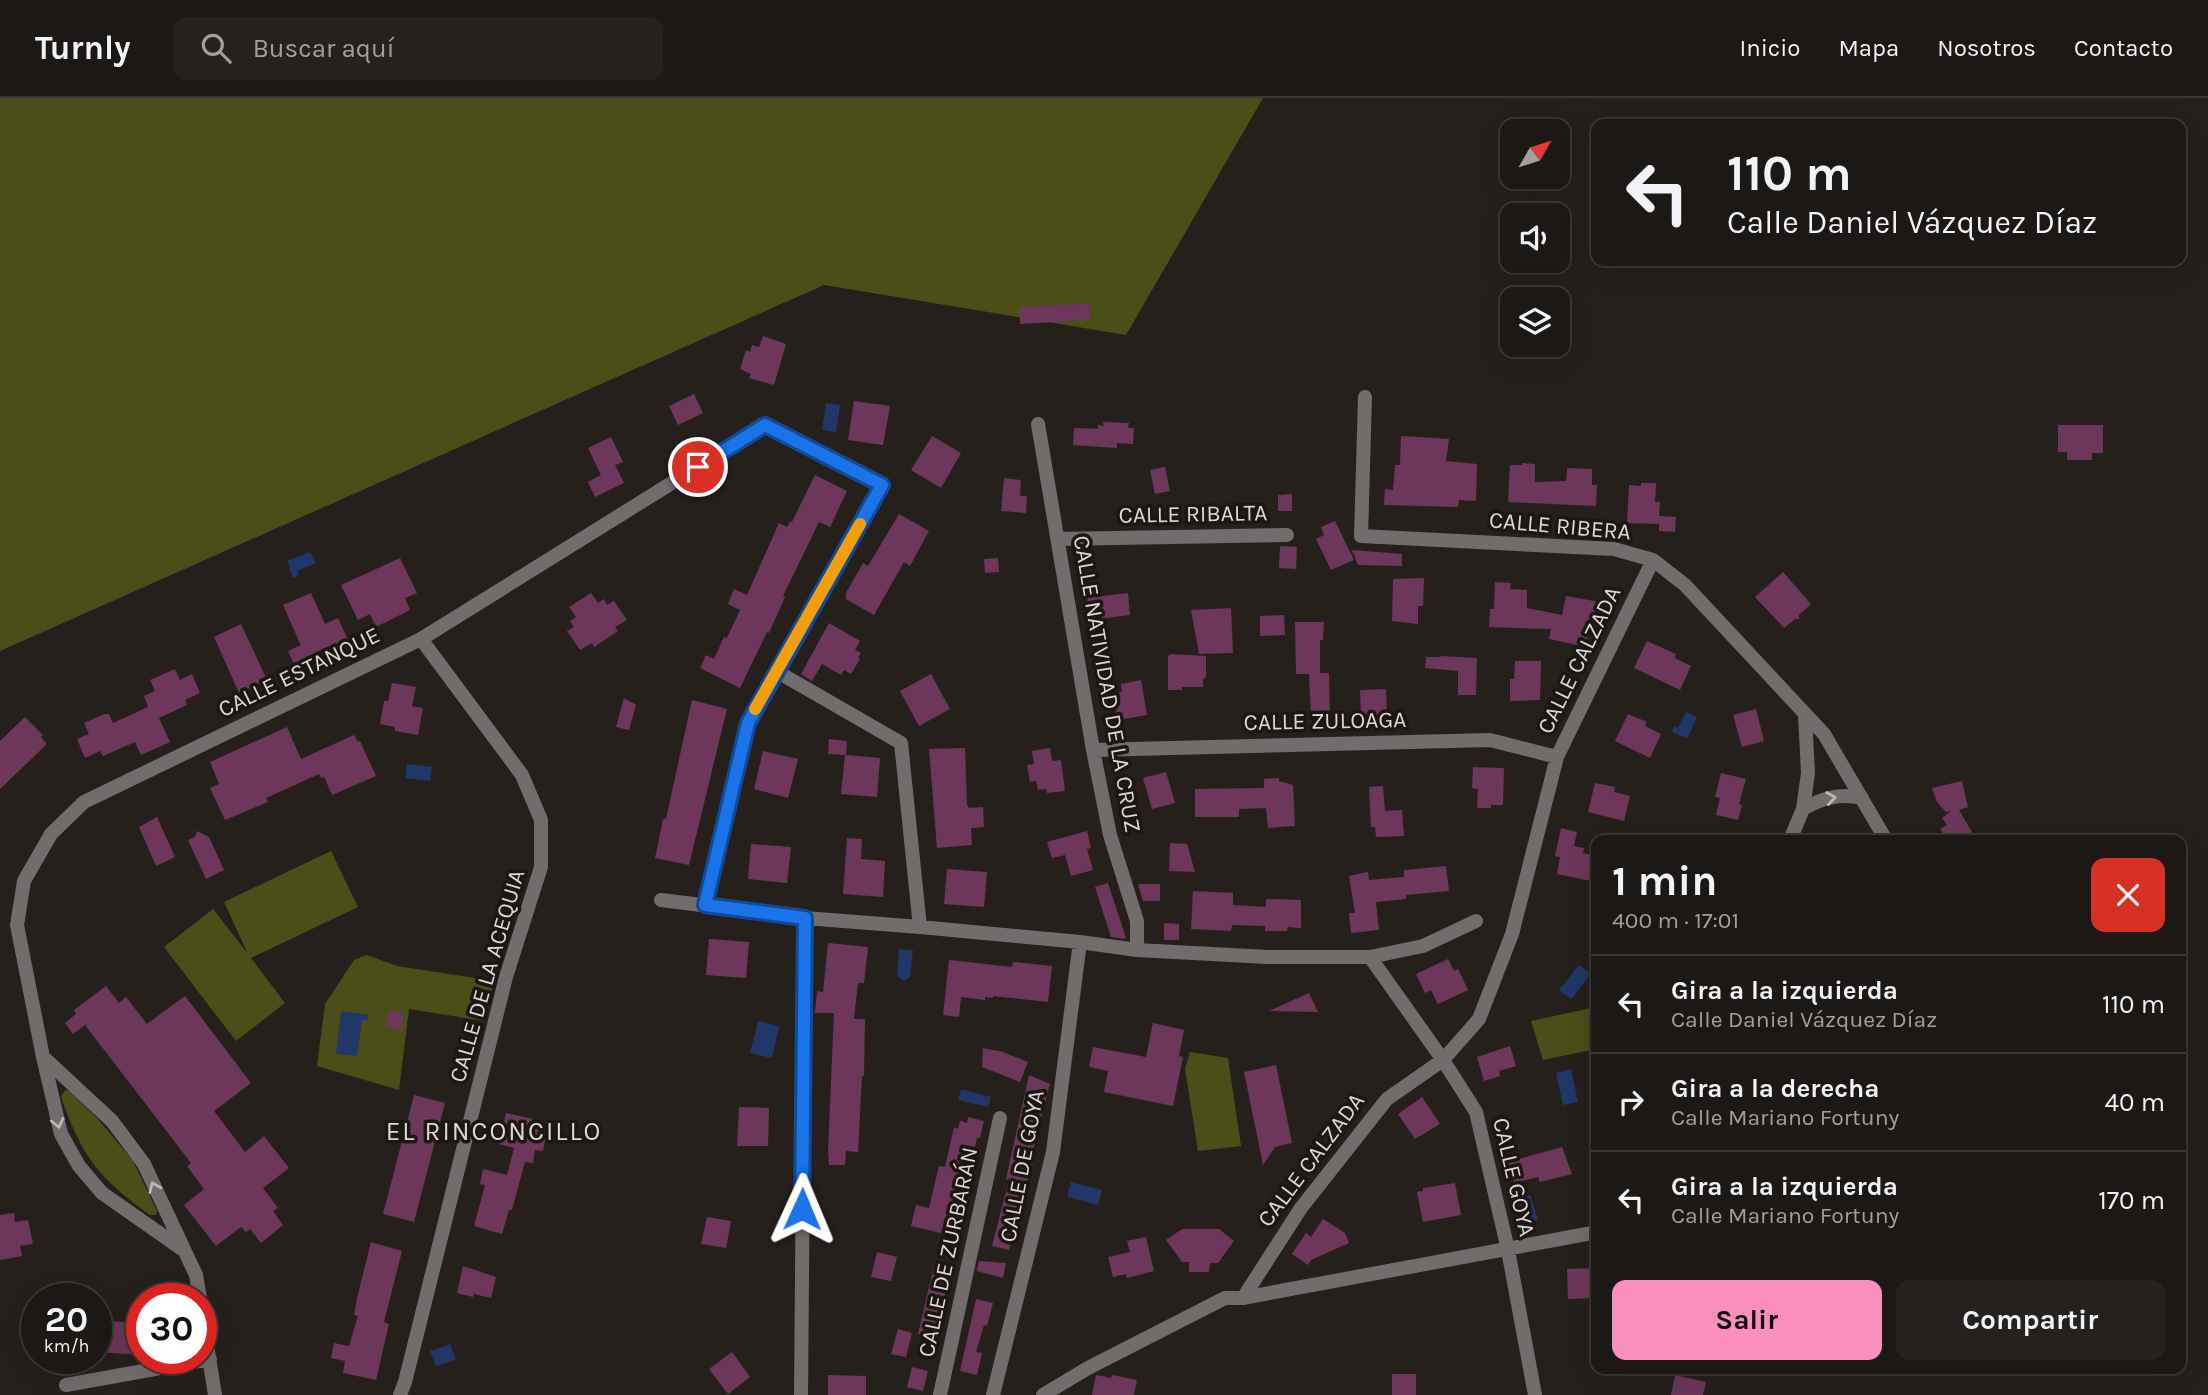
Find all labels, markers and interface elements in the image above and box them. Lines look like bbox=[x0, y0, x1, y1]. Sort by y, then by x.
search box bbox=[173, 17, 663, 80]
text: Turnly bbox=[35, 29, 131, 67]
icon: search bbox=[197, 29, 235, 67]
text: Buscar aquí bbox=[253, 33, 395, 64]
text: Inicio bbox=[1739, 34, 1800, 62]
text: Mapa bbox=[1838, 34, 1899, 62]
text: Nosotros bbox=[1937, 34, 2036, 62]
text: Contacto bbox=[2074, 34, 2173, 62]
north arrow bbox=[1500, 119, 1570, 189]
map controls bbox=[1500, 119, 1570, 357]
text: 110 m bbox=[1727, 145, 1852, 202]
icon: left bbox=[1612, 147, 1703, 238]
button: sound bbox=[1500, 203, 1570, 273]
text: Calle Daniel Vázquez Díaz bbox=[1727, 204, 2097, 241]
button: layers bbox=[1500, 287, 1570, 357]
pin bbox=[668, 437, 728, 497]
icon: arrive bbox=[679, 448, 717, 486]
street label: CALLE RIBALTA bbox=[1118, 499, 1268, 529]
street label: CALLE RIBERA bbox=[1488, 506, 1632, 546]
street label: CALLE NATIVIDAD DE LA CRUZ bbox=[1068, 533, 1146, 835]
street label: CALLE CALZADA bbox=[1532, 582, 1626, 738]
street label: CALLE ESTANQUE bbox=[214, 621, 384, 723]
street label: CALLE ZULOAGA bbox=[1243, 706, 1407, 736]
one-way arrow bbox=[1825, 791, 1837, 806]
text: 1 min bbox=[1612, 856, 1717, 906]
button: close bbox=[2091, 858, 2165, 932]
street label: CALLE DE LA ACEQUIA bbox=[444, 866, 530, 1086]
text: 400 m · 17:01 bbox=[1612, 907, 1739, 934]
text: Gira a la izquierda bbox=[1671, 975, 1898, 1006]
icon: left bbox=[1612, 985, 1650, 1023]
text: 110 m bbox=[2102, 989, 2165, 1020]
text: Calle Daniel Vázquez Díaz bbox=[1671, 1006, 1937, 1033]
text: Gira a la derecha bbox=[1671, 1073, 1880, 1104]
icon: right bbox=[1612, 1083, 1650, 1121]
text: 40 m bbox=[2105, 1087, 2165, 1118]
street label: CALLE DE GOYA bbox=[994, 1088, 1050, 1244]
street label: CALLE CALZADA bbox=[1252, 1088, 1370, 1232]
text: Calle Mariano Fortuny bbox=[1671, 1104, 1899, 1131]
street label: CALLE GOYA bbox=[1487, 1115, 1541, 1239]
district label: EL RINCONCILLO bbox=[386, 1116, 602, 1147]
one-way arrow bbox=[50, 1117, 64, 1129]
street label: CALLE DE ZURBARÁN bbox=[913, 1145, 983, 1359]
text: Gira a la izquierda bbox=[1671, 1171, 1898, 1202]
position arrow bbox=[765, 1172, 839, 1246]
one-way arrow bbox=[148, 1181, 162, 1194]
icon: left bbox=[1612, 1181, 1650, 1219]
text: 170 m bbox=[2098, 1185, 2165, 1216]
text: Calle Mariano Fortuny bbox=[1671, 1202, 1899, 1229]
button: Salir bbox=[1612, 1280, 1882, 1360]
button: Compartir bbox=[1896, 1280, 2165, 1360]
speed limit sign: 30 bbox=[126, 1283, 217, 1374]
text: 20 bbox=[45, 1299, 88, 1340]
text: km/h bbox=[44, 1335, 89, 1357]

